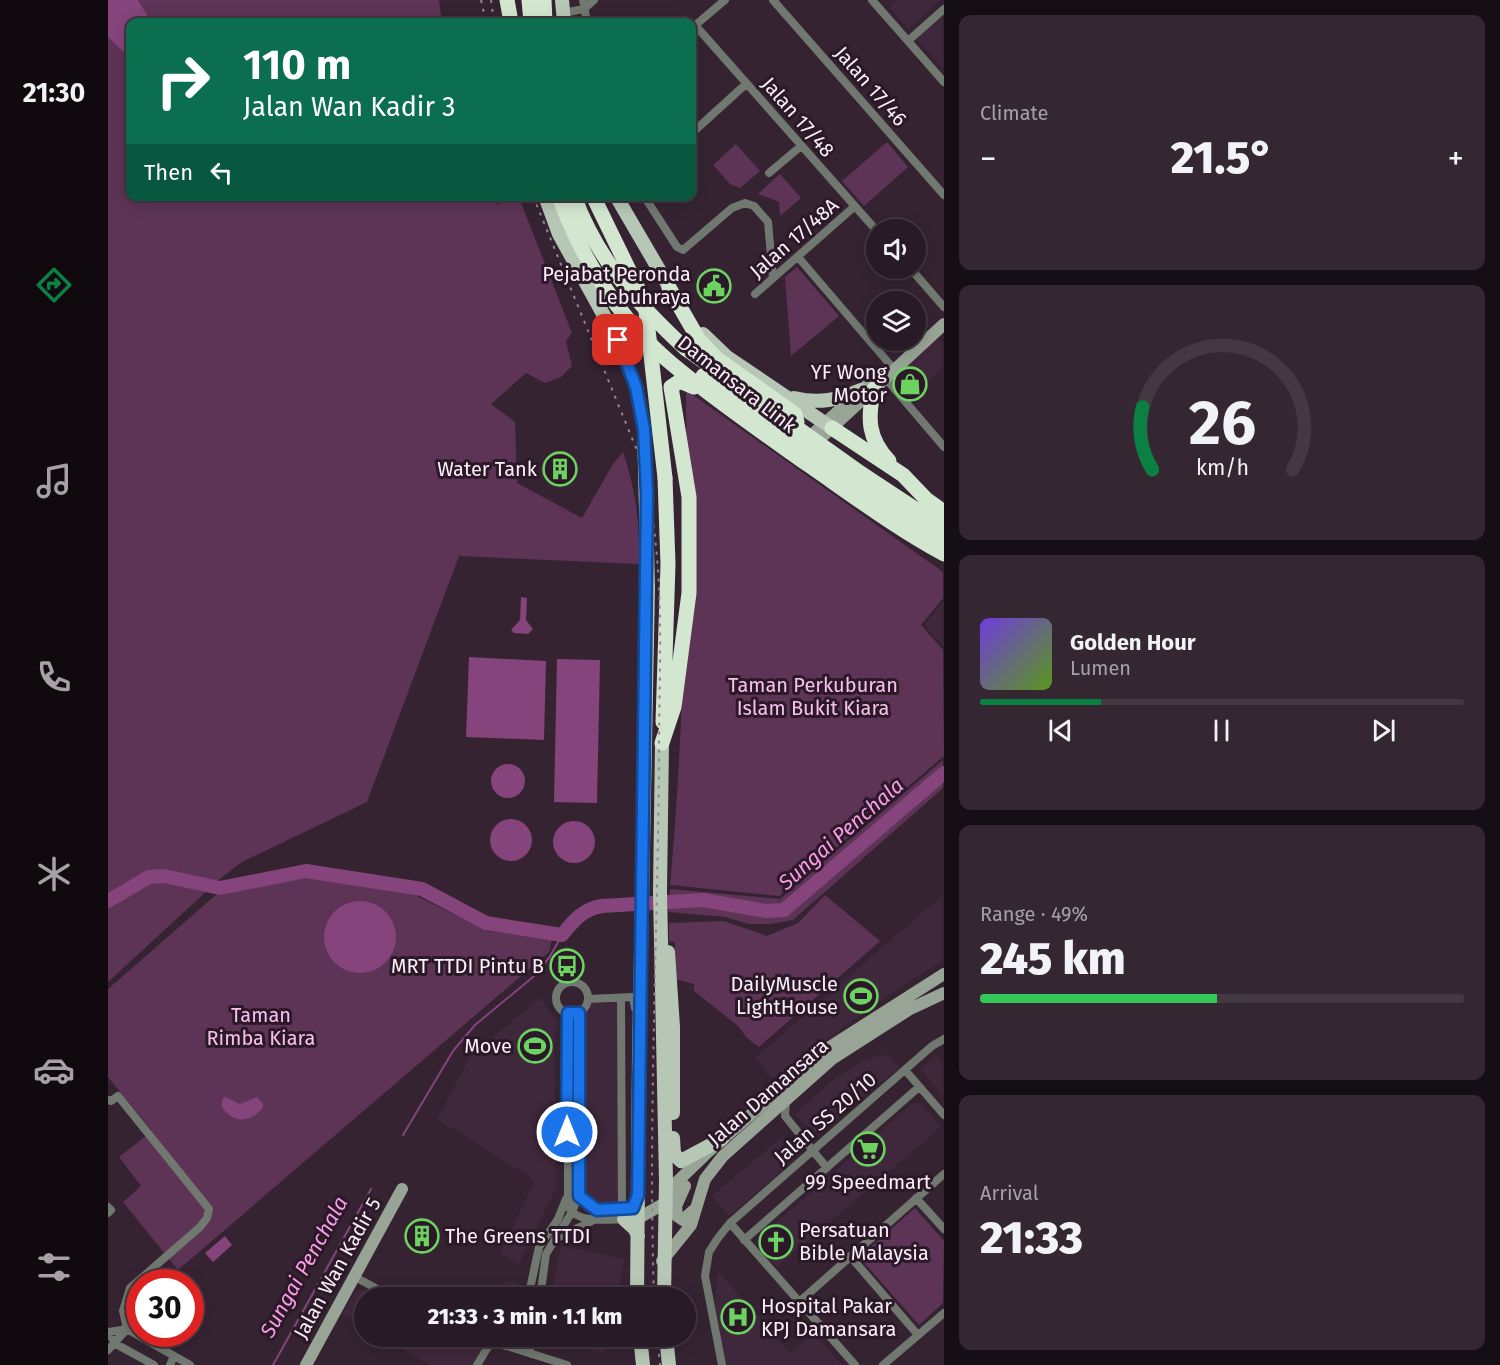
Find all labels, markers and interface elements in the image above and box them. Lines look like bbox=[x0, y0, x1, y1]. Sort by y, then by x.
text: 110 m bbox=[243, 40, 351, 90]
street label: Jalan 17/46 bbox=[830, 41, 912, 131]
icon: right bbox=[144, 42, 222, 120]
street label: Jalan 17/48 bbox=[757, 72, 839, 162]
text: 21:30 bbox=[23, 77, 85, 109]
text: Jalan Wan Kadir 3 bbox=[243, 91, 455, 123]
text: Climate bbox=[980, 101, 1048, 125]
text: 21.5° bbox=[1171, 131, 1273, 185]
text: − bbox=[980, 139, 997, 179]
text: + bbox=[1448, 139, 1464, 179]
icon: left bbox=[205, 156, 238, 189]
text: Then bbox=[144, 159, 193, 186]
street label: Jalan 17/48A bbox=[745, 193, 844, 283]
map controls bbox=[866, 219, 926, 351]
button: sound bbox=[866, 219, 926, 279]
place label: Pejabat Peronda Lebuhraya bbox=[542, 262, 691, 309]
icon: directions bbox=[33, 264, 75, 306]
public building icon: Pejabat Peronda Lebuhraya bbox=[696, 268, 732, 304]
button: layers bbox=[866, 291, 926, 351]
pin bbox=[592, 314, 643, 365]
icon: arrive bbox=[601, 323, 634, 356]
street label: Damansara Link bbox=[673, 330, 802, 438]
place label: YF Wong Motor bbox=[811, 360, 888, 407]
shop icon: YF Wong Motor bbox=[892, 366, 928, 402]
text: 26 bbox=[1188, 386, 1256, 461]
building icon: Water Tank bbox=[542, 451, 578, 487]
text: km/h bbox=[1195, 455, 1249, 481]
place label: Water Tank bbox=[437, 457, 538, 481]
icon: music bbox=[33, 460, 75, 502]
text: Golden Hour bbox=[1070, 629, 1196, 656]
icon: phone bbox=[33, 656, 75, 698]
text: Lumen bbox=[1070, 656, 1131, 680]
park label: Taman Perkuburan Islam Bukit Kiara bbox=[728, 673, 898, 720]
icon: previous bbox=[1044, 714, 1077, 747]
icon: pause bbox=[1205, 714, 1238, 747]
icon: next bbox=[1367, 714, 1400, 747]
water label: Sungai Penchala bbox=[772, 773, 909, 896]
icon: climate bbox=[33, 853, 75, 895]
text: Range · 49% bbox=[980, 902, 1088, 926]
text: 245 km bbox=[980, 932, 1126, 986]
bus stop icon: MRT TTDI Pintu B bbox=[549, 948, 585, 984]
place label: MRT TTDI Pintu B bbox=[391, 954, 544, 978]
place label: DailyMuscle LightHouse bbox=[731, 972, 838, 1019]
sports icon: DailyMuscle LightHouse bbox=[843, 978, 879, 1014]
park label: Taman Rimba Kiara bbox=[207, 1003, 315, 1050]
sports icon: Move bbox=[517, 1028, 553, 1064]
street label: Jalan Damansara bbox=[703, 1033, 833, 1151]
place label: Move bbox=[464, 1034, 512, 1058]
icon: car bbox=[33, 1049, 75, 1091]
street label: Jalan SS 20/10 bbox=[769, 1067, 881, 1169]
position arrow bbox=[535, 1100, 599, 1164]
supermarket icon: 99 Speedmart bbox=[850, 1131, 886, 1167]
place label: 99 Speedmart bbox=[805, 1170, 932, 1194]
text: Arrival bbox=[980, 1181, 1039, 1205]
water label: Sungai Penchala bbox=[254, 1192, 354, 1343]
street label: Jalan Wan Kadir 5 bbox=[288, 1193, 386, 1343]
text: 21:33 bbox=[980, 1211, 1083, 1265]
building icon: The Greens TTDI bbox=[404, 1218, 440, 1254]
place label: Persatuan Bible Malaysia bbox=[799, 1218, 929, 1265]
place label: The Greens TTDI bbox=[445, 1224, 591, 1248]
church icon: Persatuan Bible Malaysia bbox=[758, 1224, 794, 1260]
icon: filters bbox=[33, 1246, 75, 1288]
speed limit sign: 30 bbox=[126, 1269, 204, 1347]
place label: Hospital Pakar KPJ Damansara bbox=[761, 1294, 896, 1341]
hospital icon: Hospital Pakar KPJ Damansara bbox=[720, 1299, 756, 1335]
text: 21:33 · 3 min · 1.1 km bbox=[428, 1303, 622, 1330]

